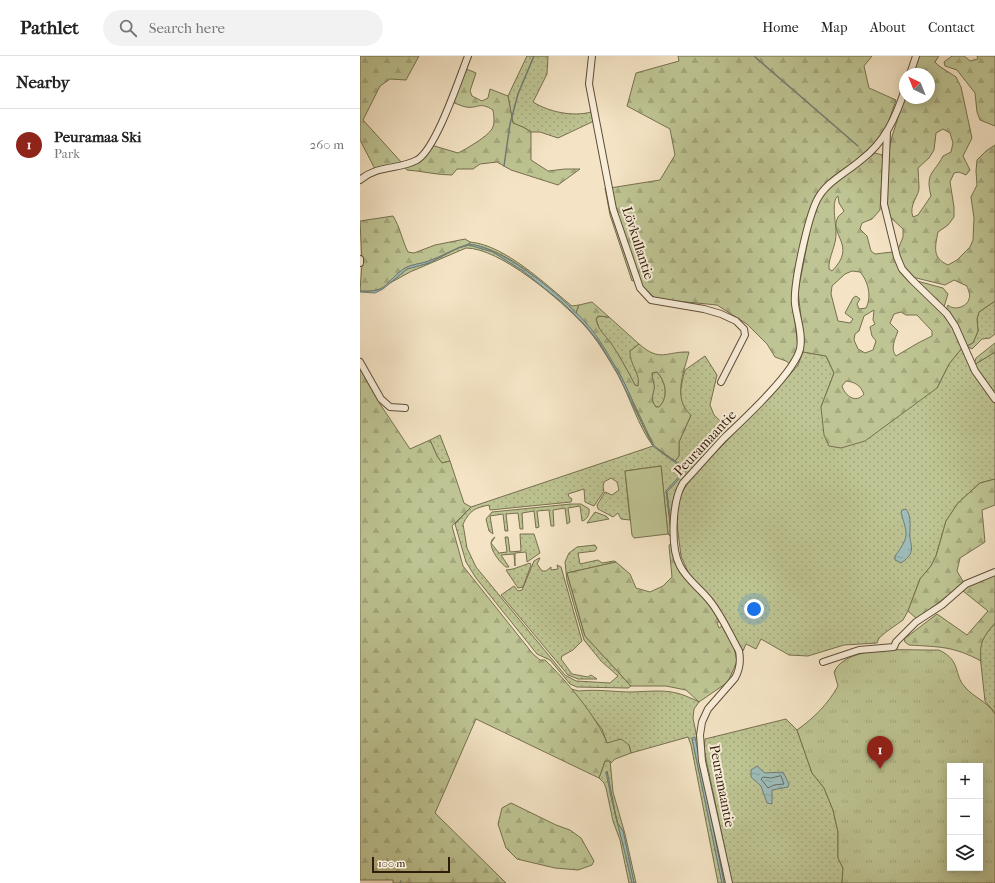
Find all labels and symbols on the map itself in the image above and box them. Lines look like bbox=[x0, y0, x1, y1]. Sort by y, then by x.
north arrow bbox=[899, 68, 935, 104]
street label: Lövkullantie bbox=[618, 204, 658, 282]
street label: Peuramaantie bbox=[670, 406, 740, 479]
your location bbox=[744, 599, 764, 619]
pin: 1 bbox=[867, 736, 893, 769]
street label: Peuramaantie bbox=[706, 743, 738, 829]
scale bar bbox=[372, 855, 450, 874]

